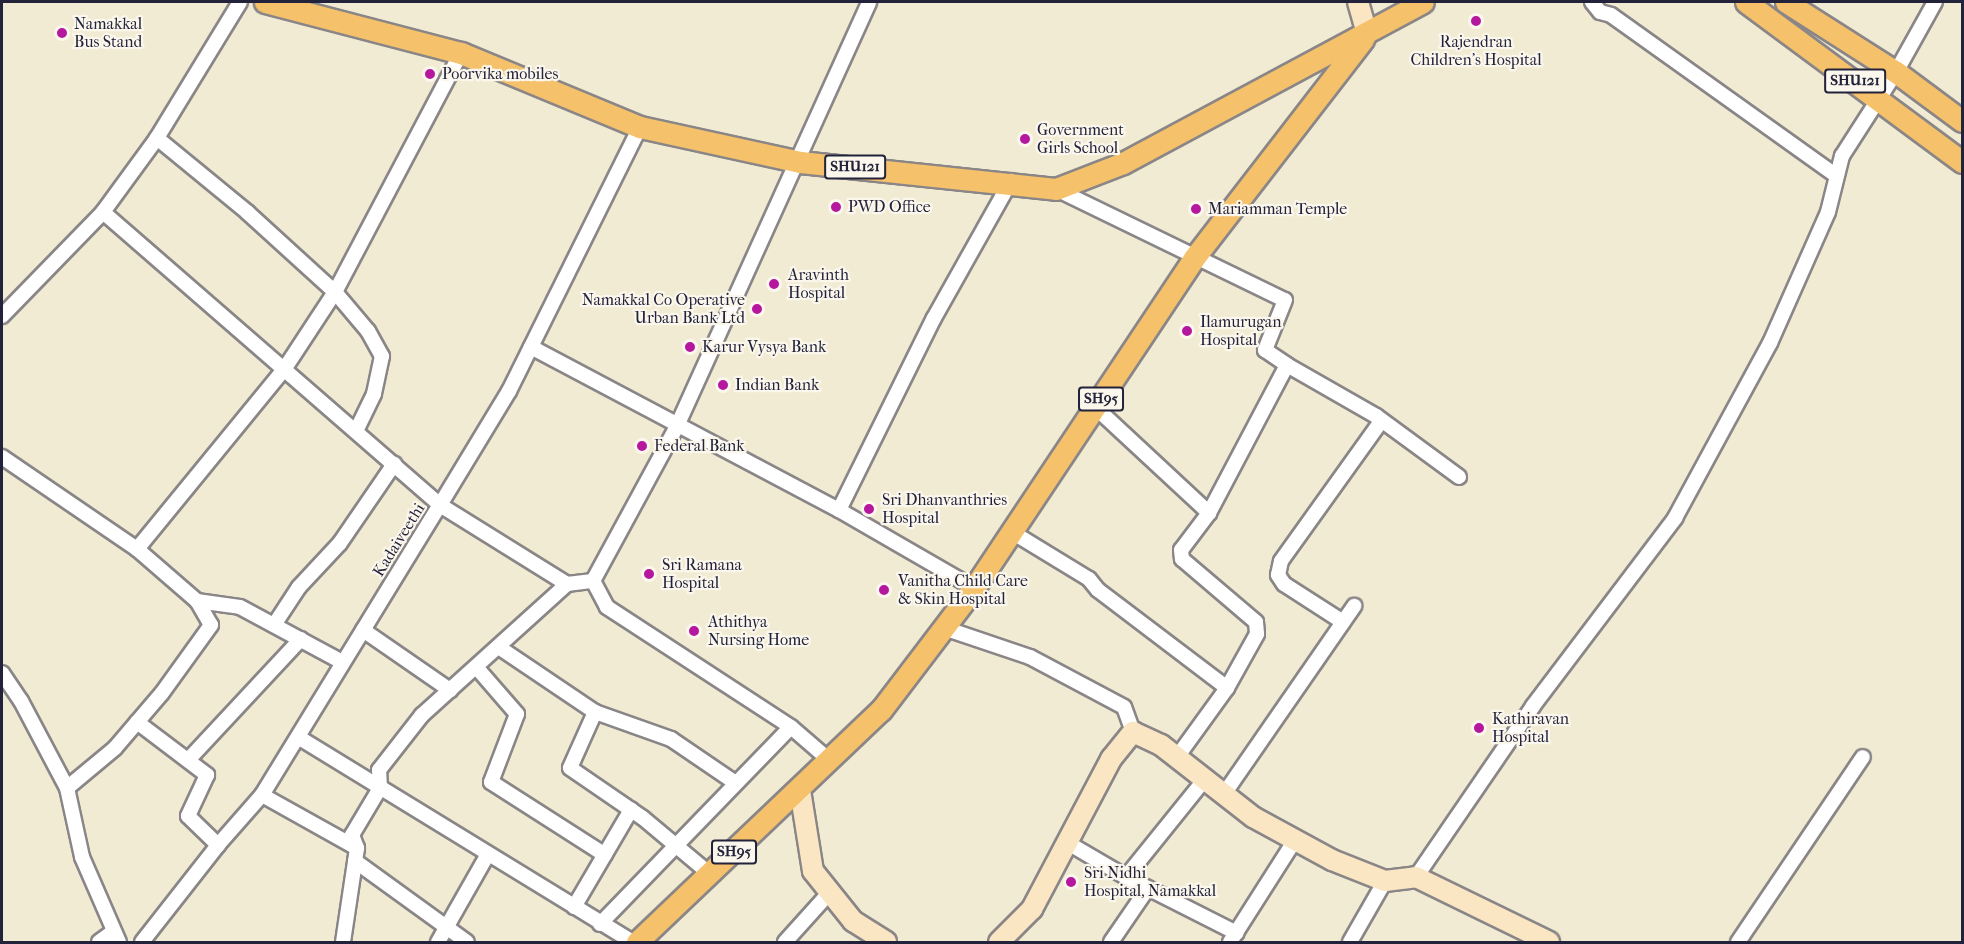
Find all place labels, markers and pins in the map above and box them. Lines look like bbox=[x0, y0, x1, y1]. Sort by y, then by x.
marker: Rajendran Children's Hospital bbox=[1467, 12, 1485, 30]
place label: Namakkal Bus Stand bbox=[74, 14, 142, 52]
marker: Namakkal Bus Stand bbox=[55, 26, 69, 40]
place label: Rajendran Children's Hospital bbox=[1410, 32, 1542, 70]
place label: Poorvika mobiles bbox=[442, 64, 558, 84]
marker: Poorvika mobiles bbox=[423, 67, 437, 81]
place label: Government Girls School bbox=[1037, 120, 1124, 158]
marker: Government Girls School bbox=[1018, 132, 1032, 146]
place label: PWD Office bbox=[848, 197, 931, 217]
place label: Mariamman Temple bbox=[1208, 199, 1347, 219]
marker: PWD Office bbox=[829, 200, 843, 214]
marker: Mariamman Temple bbox=[1189, 202, 1203, 216]
place label: Aravinth Hospital bbox=[788, 265, 849, 303]
marker: Aravinth Hospital bbox=[765, 275, 783, 293]
place label: Namakkal Co Operative Urban Bank Ltd bbox=[582, 290, 745, 328]
marker: Namakkal Co Operative Urban Bank Ltd bbox=[750, 302, 764, 316]
place label: Ilamurugan Hospital bbox=[1200, 312, 1281, 350]
marker: Ilamurugan Hospital bbox=[1178, 322, 1196, 340]
place label: Karur Vysya Bank bbox=[702, 337, 826, 357]
marker: Karur Vysya Bank bbox=[683, 340, 697, 354]
place label: Indian Bank bbox=[735, 375, 819, 395]
marker: Indian Bank bbox=[716, 378, 730, 392]
place label: Federal Bank bbox=[654, 436, 744, 456]
marker: Federal Bank bbox=[635, 439, 649, 453]
place label: Sri Dhanvanthries Hospital bbox=[882, 490, 1007, 528]
marker: Sri Dhanvanthries Hospital bbox=[860, 500, 878, 518]
place label: Sri Ramana Hospital bbox=[662, 555, 742, 593]
marker: Sri Ramana Hospital bbox=[640, 565, 658, 583]
place label: Vanitha Child Care & Skin Hospital bbox=[898, 571, 1028, 609]
marker: Vanitha Child Care & Skin Hospital bbox=[875, 581, 893, 599]
place label: Athithya Nursing Home bbox=[708, 612, 809, 650]
marker: Athithya Nursing Home bbox=[685, 622, 703, 640]
place label: Kathiravan Hospital bbox=[1492, 709, 1569, 747]
marker: Kathiravan Hospital bbox=[1470, 719, 1488, 737]
place label: Sri Nidhi Hospital, Namakkal bbox=[1084, 863, 1216, 901]
marker: Sri Nidhi Hospital, Namakkal bbox=[1062, 873, 1080, 891]

